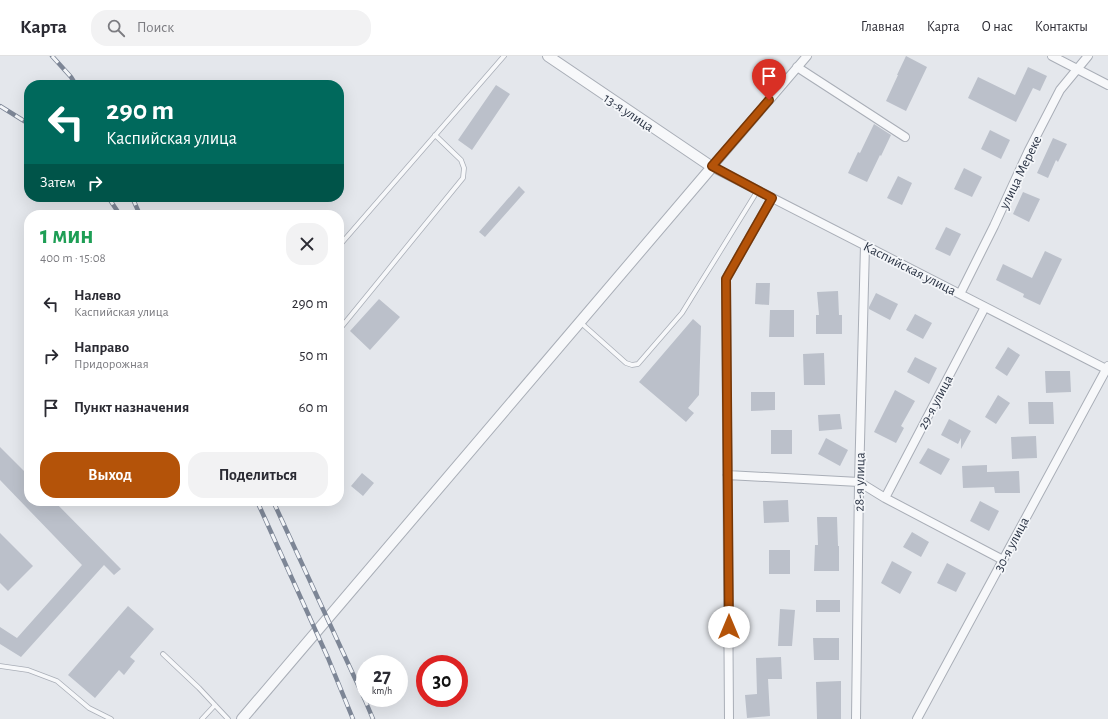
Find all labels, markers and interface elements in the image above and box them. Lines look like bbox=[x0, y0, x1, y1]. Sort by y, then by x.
search box bbox=[91, 10, 371, 46]
icon: search bbox=[105, 17, 127, 39]
text: Карта bbox=[20, 18, 67, 37]
text: Поиск bbox=[137, 20, 174, 35]
text: Главная bbox=[861, 20, 905, 34]
text: Карта bbox=[927, 20, 960, 34]
text: О нас bbox=[982, 20, 1013, 34]
text: Контакты bbox=[1035, 20, 1088, 34]
pin bbox=[752, 59, 786, 100]
icon: arrive bbox=[758, 65, 780, 87]
street label: 13-я улица bbox=[601, 91, 656, 135]
icon: left bbox=[40, 96, 92, 148]
text: 290 m bbox=[106, 97, 174, 125]
text: Каспийская улица bbox=[106, 130, 237, 148]
street label: улица Мереке bbox=[997, 134, 1045, 212]
icon: right bbox=[84, 172, 106, 194]
text: Затем bbox=[40, 175, 76, 190]
button: close bbox=[286, 223, 328, 265]
text: 1 мин bbox=[40, 224, 94, 248]
street label: Каспийская улица bbox=[861, 240, 959, 299]
text: 400 m · 15:08 bbox=[40, 252, 106, 265]
text: Налево bbox=[74, 288, 121, 303]
icon: left bbox=[40, 293, 62, 315]
text: 290 m bbox=[292, 296, 328, 311]
text: Каспийская улица bbox=[74, 306, 169, 319]
text: Направо bbox=[74, 340, 129, 355]
icon: right bbox=[40, 345, 62, 367]
text: 50 m bbox=[299, 348, 328, 363]
text: Придорожная bbox=[74, 358, 149, 371]
street label: 29-я улица bbox=[916, 372, 956, 432]
icon: arrive bbox=[40, 397, 62, 419]
text: Пункт назначения bbox=[74, 400, 189, 415]
text: 60 m bbox=[299, 400, 328, 415]
button: Выход bbox=[40, 452, 180, 498]
button: Поделиться bbox=[188, 452, 328, 498]
street label: 28-я улица bbox=[852, 452, 868, 512]
street label: 30-я улица bbox=[992, 514, 1032, 574]
position arrow bbox=[708, 606, 750, 648]
speed limit sign: 30 bbox=[416, 655, 468, 707]
text: 27 bbox=[373, 666, 391, 686]
text: km/h bbox=[372, 686, 392, 696]

